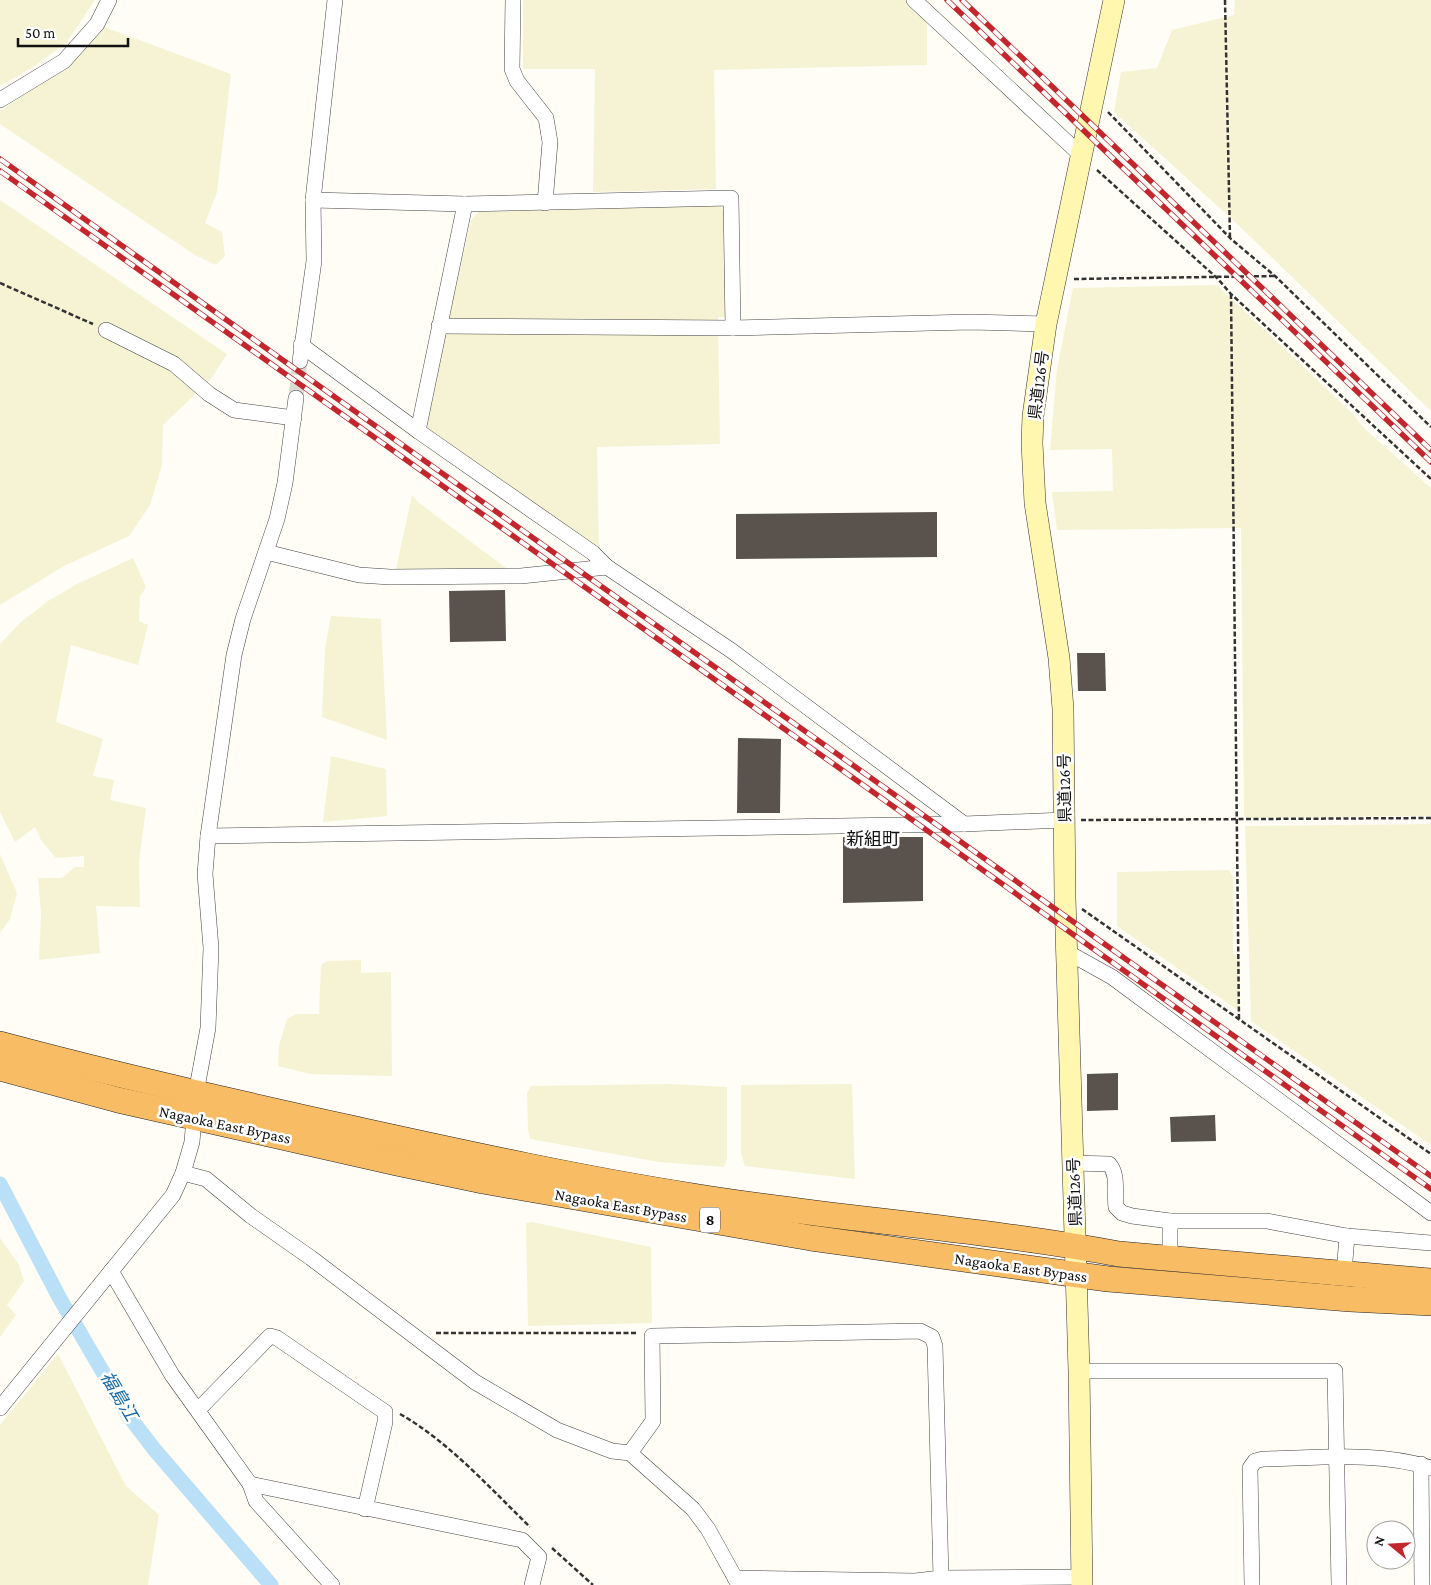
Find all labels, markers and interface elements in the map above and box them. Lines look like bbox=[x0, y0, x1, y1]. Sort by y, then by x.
scale bar bbox=[18, 15, 128, 47]
text: 50 m bbox=[25, 25, 55, 41]
street label: 県道126号 bbox=[1026, 350, 1051, 420]
street label: 県道126号 bbox=[1055, 753, 1074, 823]
district label: 新組町 bbox=[846, 829, 900, 849]
street label: Nagaoka East Bypass bbox=[157, 1102, 292, 1148]
street label: 県道126号 bbox=[1065, 1157, 1084, 1227]
street label: Nagaoka East Bypass bbox=[553, 1185, 688, 1226]
road number: 8 bbox=[700, 1208, 720, 1232]
street label: Nagaoka East Bypass bbox=[953, 1250, 1088, 1286]
water label: 福島江 bbox=[97, 1368, 143, 1426]
north arrow bbox=[1366, 1520, 1416, 1570]
text: N bbox=[1370, 1534, 1388, 1548]

